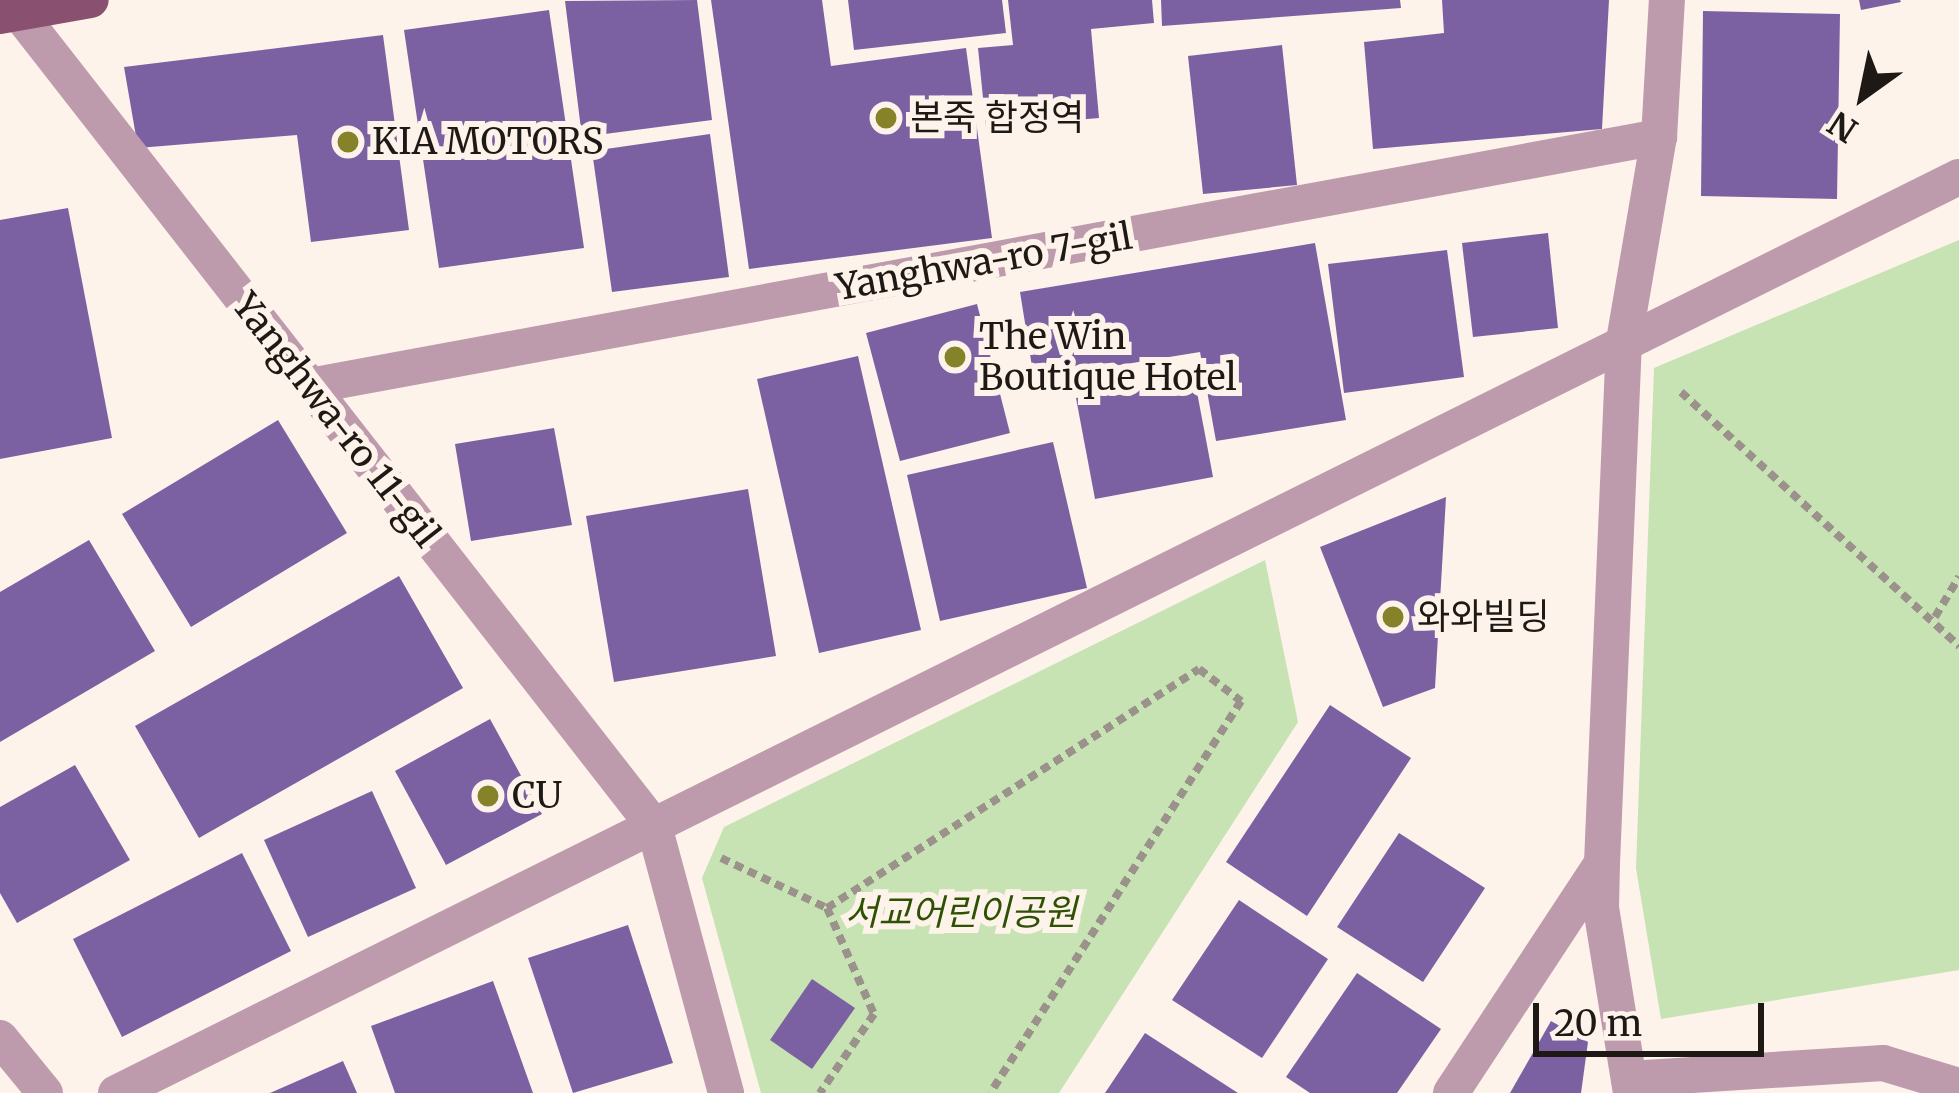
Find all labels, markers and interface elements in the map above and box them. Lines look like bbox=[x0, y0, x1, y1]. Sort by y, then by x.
north arrow bbox=[1803, 36, 1923, 156]
place label: 본죽 합정역 bbox=[910, 96, 1084, 140]
text: N bbox=[1821, 102, 1865, 151]
marker: 본죽 합정역 bbox=[873, 105, 899, 131]
place label: KIA MOTORS bbox=[372, 120, 603, 164]
marker: KIA MOTORS bbox=[335, 129, 361, 155]
street label: Yanghwa-ro 7-gil bbox=[833, 215, 1135, 309]
street label: Yanghwa-ro 11-gil bbox=[223, 284, 449, 556]
place label: The Win Boutique Hotel bbox=[979, 314, 1237, 399]
marker: The Win Boutique Hotel bbox=[942, 344, 968, 370]
place label: 와와빌딩 bbox=[1417, 595, 1549, 639]
marker: 와와빌딩 bbox=[1380, 604, 1406, 630]
place label: CU bbox=[512, 774, 562, 818]
marker: CU bbox=[475, 783, 501, 809]
park label: 서교어린이공원 bbox=[845, 891, 1077, 935]
scale bar bbox=[1539, 979, 1770, 1053]
text: 20 m bbox=[1554, 1001, 1642, 1046]

